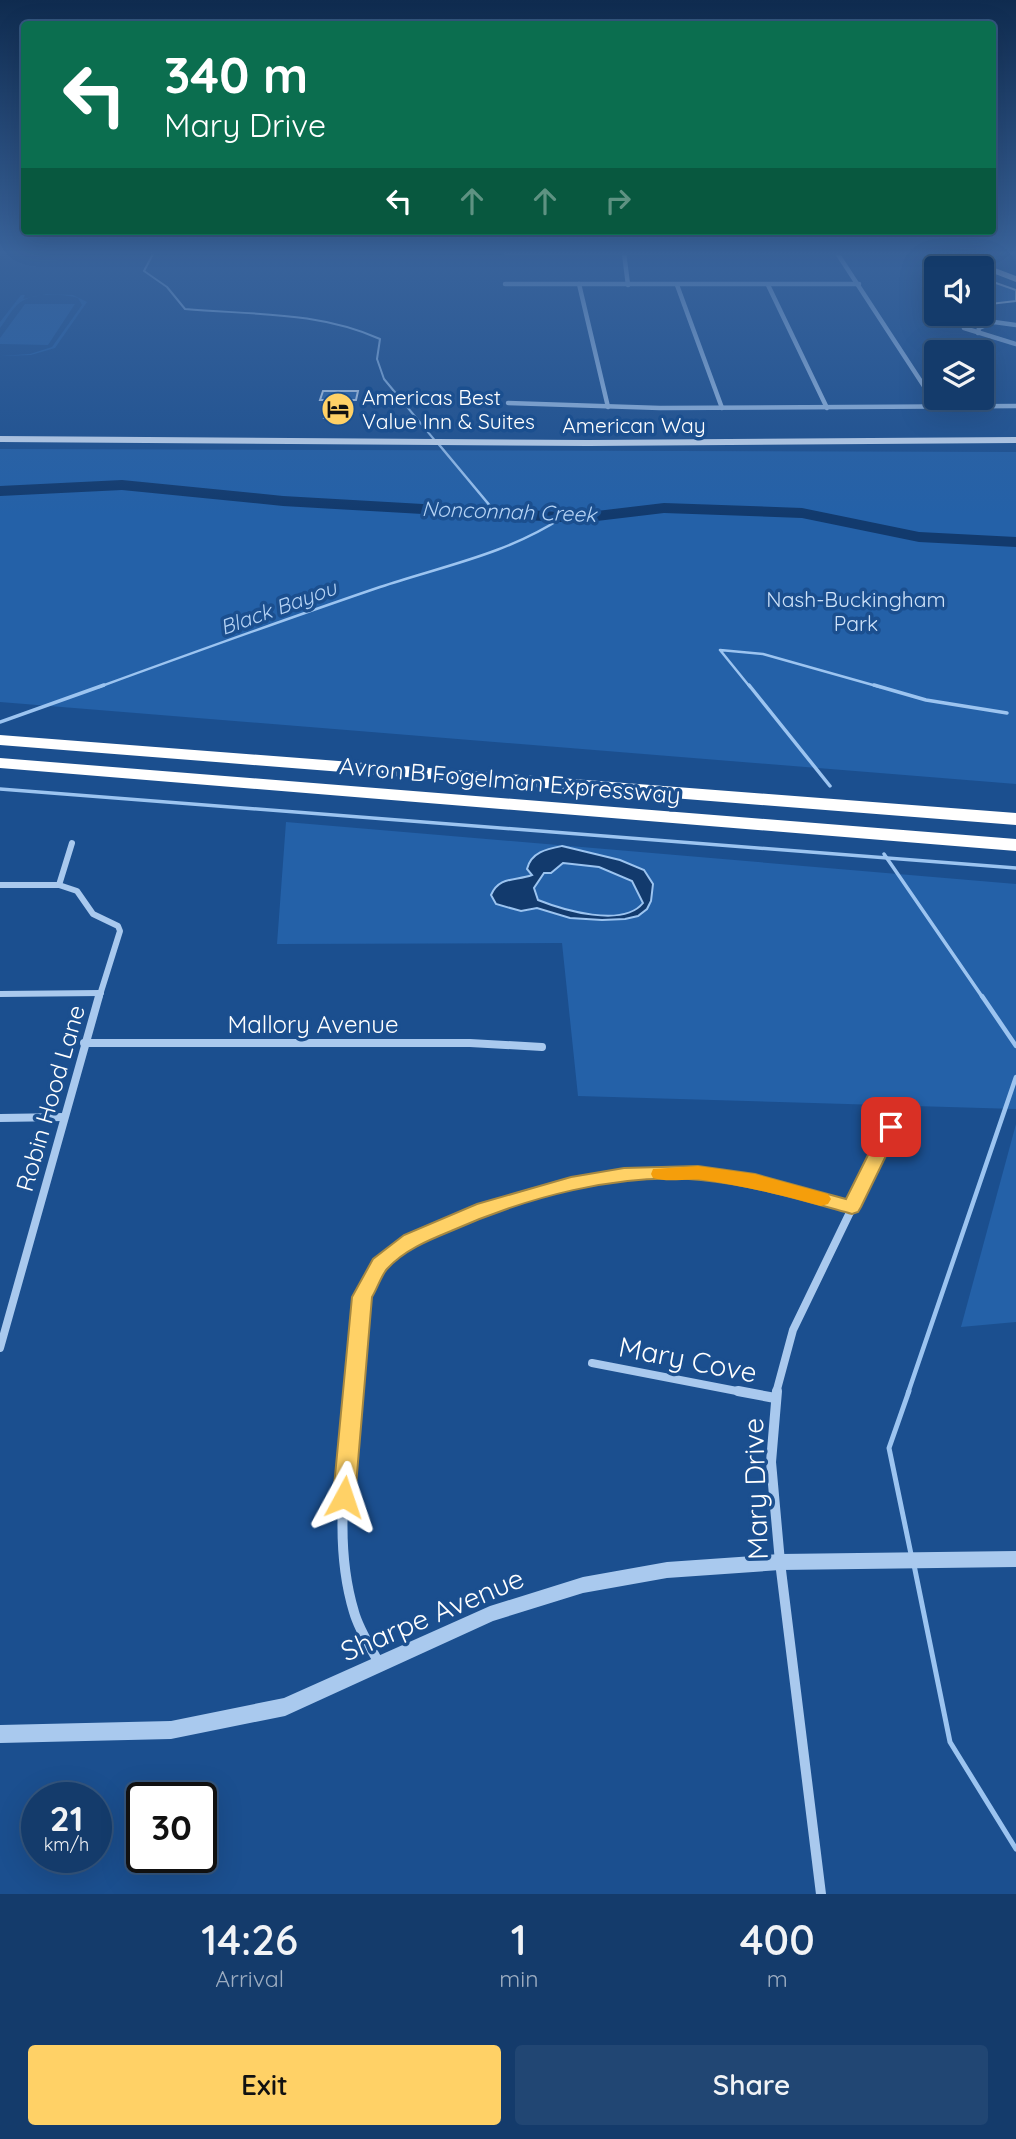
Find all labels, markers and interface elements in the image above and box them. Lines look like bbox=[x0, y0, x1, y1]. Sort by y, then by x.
text: 340 m bbox=[164, 44, 308, 105]
icon: left bbox=[49, 49, 140, 140]
text: Mary Drive bbox=[164, 105, 326, 145]
icon: left bbox=[380, 182, 418, 220]
icon: ahead bbox=[453, 182, 491, 220]
icon: ahead bbox=[526, 182, 564, 220]
icon: right bbox=[599, 182, 637, 220]
map controls bbox=[924, 256, 994, 410]
button: sound bbox=[924, 256, 994, 326]
button: layers bbox=[924, 340, 994, 410]
place label: Americas Best Value Inn & Suites bbox=[362, 384, 535, 434]
hotel icon: Americas Best Value Inn & Suites bbox=[319, 390, 357, 428]
street label: American Way bbox=[562, 412, 706, 438]
water label: Nonconnah Creek bbox=[421, 495, 598, 527]
water label: Black Bayou bbox=[216, 574, 341, 640]
park label: Nash-Buckingham Park bbox=[766, 586, 946, 636]
street label: Avron B Fogelman Expressway bbox=[338, 750, 682, 810]
street label: Robin Hood Lane bbox=[9, 1001, 91, 1195]
street label: Mallory Avenue bbox=[227, 1009, 399, 1039]
pin bbox=[861, 1097, 921, 1157]
icon: arrive bbox=[872, 1108, 910, 1146]
street label: Mary Cove bbox=[616, 1328, 760, 1390]
street label: Mary Drive bbox=[735, 1418, 775, 1560]
position arrow bbox=[307, 1460, 381, 1534]
street label: Sharpe Avenue bbox=[335, 1560, 529, 1668]
speed limit sign: 30 bbox=[126, 1782, 217, 1873]
text: 21 bbox=[50, 1796, 83, 1840]
text: km/h bbox=[44, 1833, 89, 1856]
text: 14:26 bbox=[201, 1913, 298, 1966]
text: 1 bbox=[511, 1913, 527, 1966]
text: 400 bbox=[740, 1913, 815, 1966]
text: Arrival bbox=[215, 1964, 284, 1993]
text: min bbox=[499, 1964, 538, 1993]
text: m bbox=[767, 1964, 788, 1993]
button: Exit bbox=[28, 2045, 501, 2125]
button: Share bbox=[515, 2045, 988, 2125]

